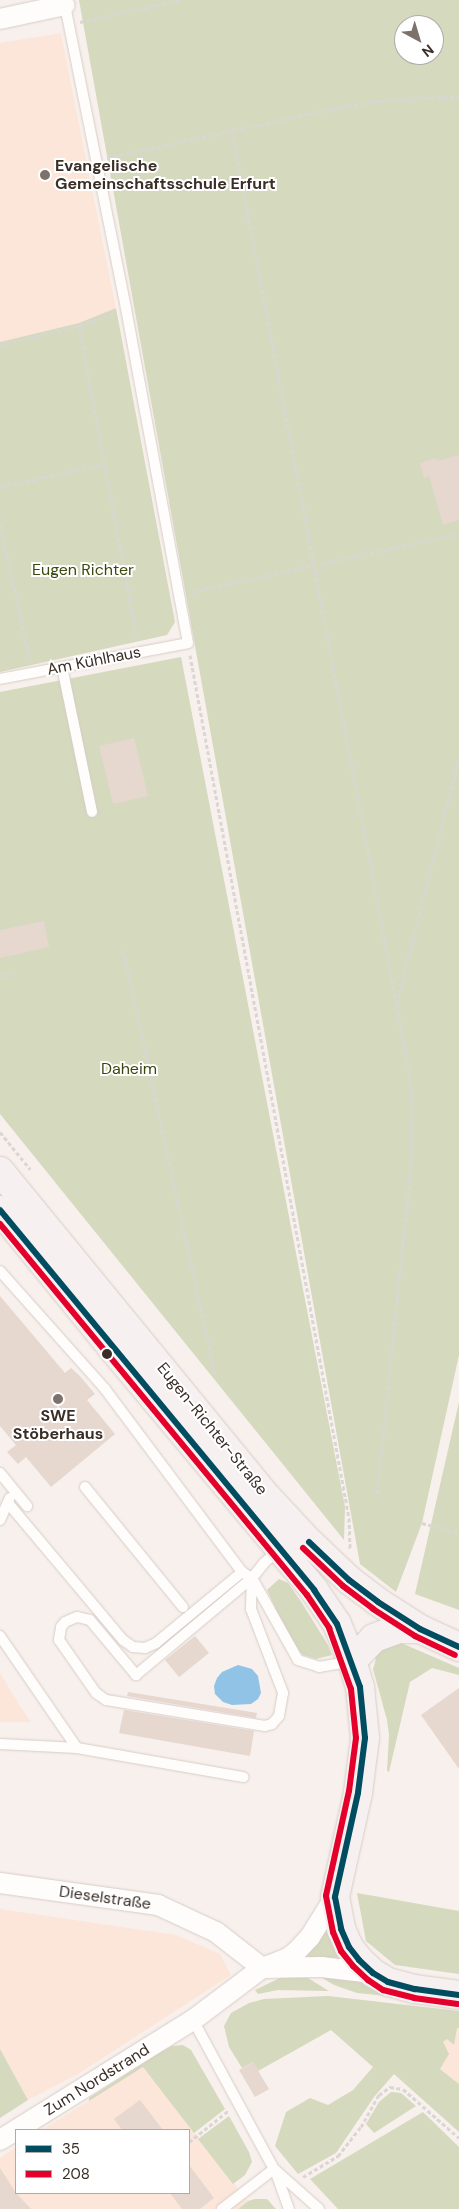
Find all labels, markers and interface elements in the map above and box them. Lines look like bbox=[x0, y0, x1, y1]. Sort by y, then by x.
north arrow bbox=[394, 15, 444, 65]
text: N bbox=[418, 41, 437, 61]
place label: Evangelische Gemeinschaftsschule Erfurt bbox=[55, 156, 276, 194]
marker: Evangelische Gemeinschaftsschule Erfurt bbox=[39, 169, 51, 181]
park label: Eugen Richter bbox=[32, 560, 134, 580]
street label: Am Kühlhaus bbox=[45, 642, 143, 680]
park label: Daheim bbox=[101, 1059, 157, 1079]
unlabelled marker bbox=[102, 1349, 112, 1359]
street label: Eugen-Richter-Straße bbox=[153, 1359, 271, 1499]
marker: SWE Stöberhaus bbox=[52, 1393, 64, 1405]
place label: SWE Stöberhaus bbox=[13, 1406, 103, 1444]
street label: Dieselstraße bbox=[58, 1882, 152, 1914]
street label: Zum Nordstrand bbox=[41, 2040, 153, 2120]
legend bbox=[15, 2129, 190, 2194]
text: 35 bbox=[62, 2139, 80, 2159]
text: 208 bbox=[62, 2164, 90, 2184]

